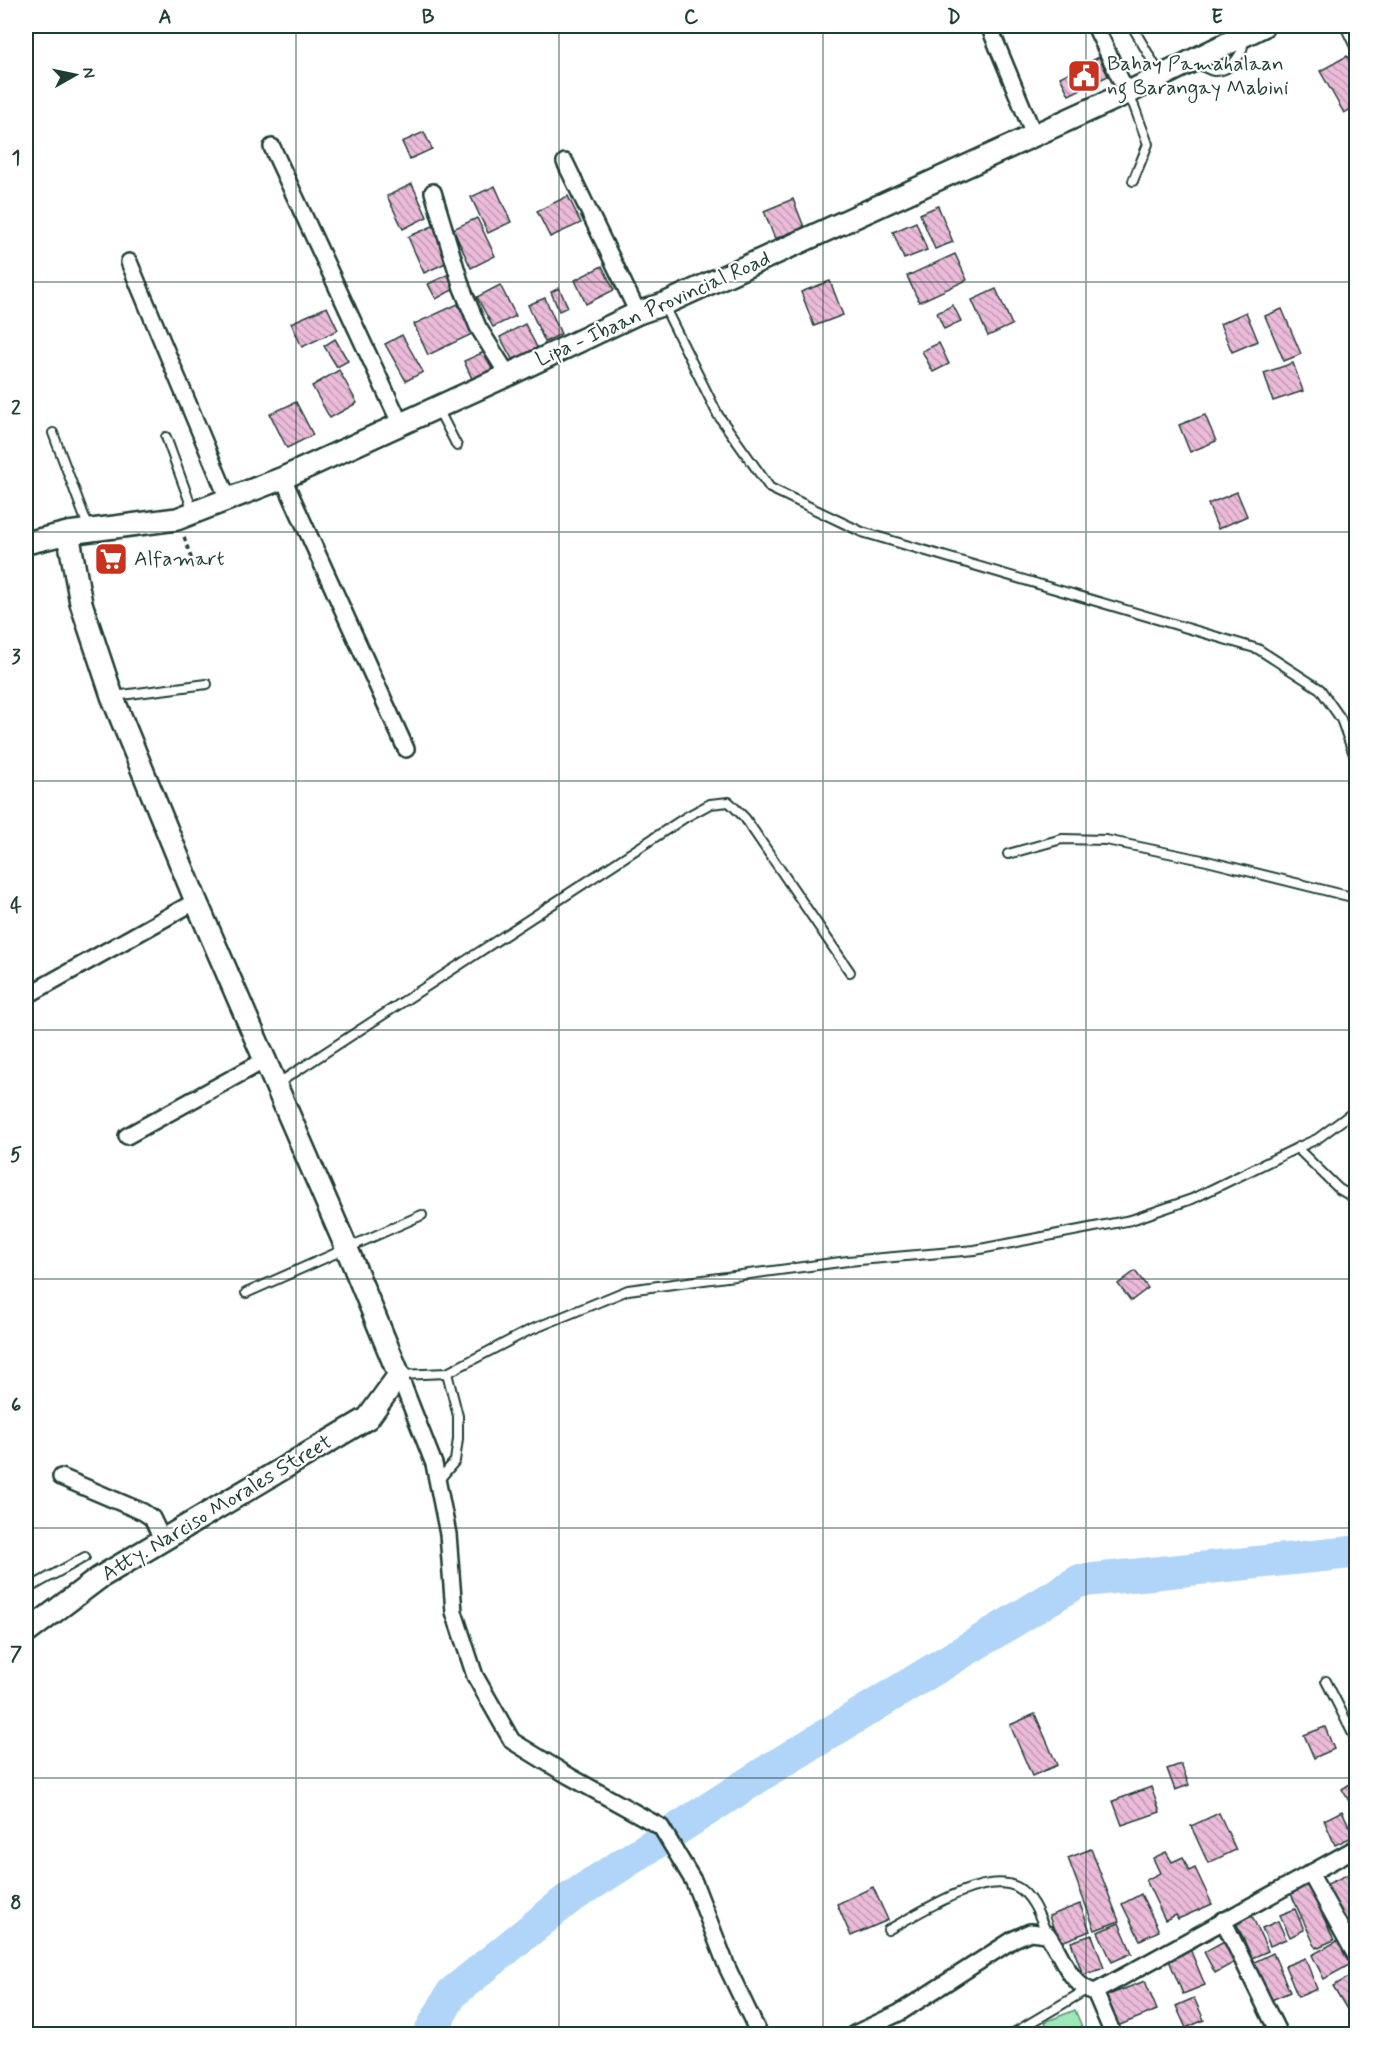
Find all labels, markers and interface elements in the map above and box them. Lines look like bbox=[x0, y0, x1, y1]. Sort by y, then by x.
text: A bbox=[158, 4, 172, 31]
text: B bbox=[422, 4, 435, 31]
text: C bbox=[684, 4, 699, 31]
text: D bbox=[947, 4, 961, 31]
text: E bbox=[1211, 4, 1223, 31]
north arrow bbox=[45, 45, 105, 105]
place label: Bahay Pamahalaan ng Barangay Mabini bbox=[1107, 50, 1289, 104]
public building icon: Bahay Pamahalaan ng Barangay Mabini bbox=[1066, 58, 1102, 94]
text: N bbox=[77, 66, 100, 80]
text: 1 bbox=[12, 145, 20, 172]
street label: Lipa - Ibaan Provincial Road bbox=[531, 245, 775, 373]
text: 2 bbox=[11, 395, 21, 422]
supermarket icon: Alfamart bbox=[93, 541, 129, 577]
place label: Alfamart bbox=[134, 545, 225, 573]
text: 3 bbox=[11, 644, 21, 671]
text: 4 bbox=[10, 893, 22, 920]
text: 5 bbox=[10, 1142, 22, 1169]
text: 6 bbox=[11, 1392, 21, 1419]
street label: Atty. Narciso Morales Street bbox=[97, 1428, 338, 1588]
text: 7 bbox=[10, 1641, 22, 1668]
text: 8 bbox=[10, 1890, 22, 1917]

